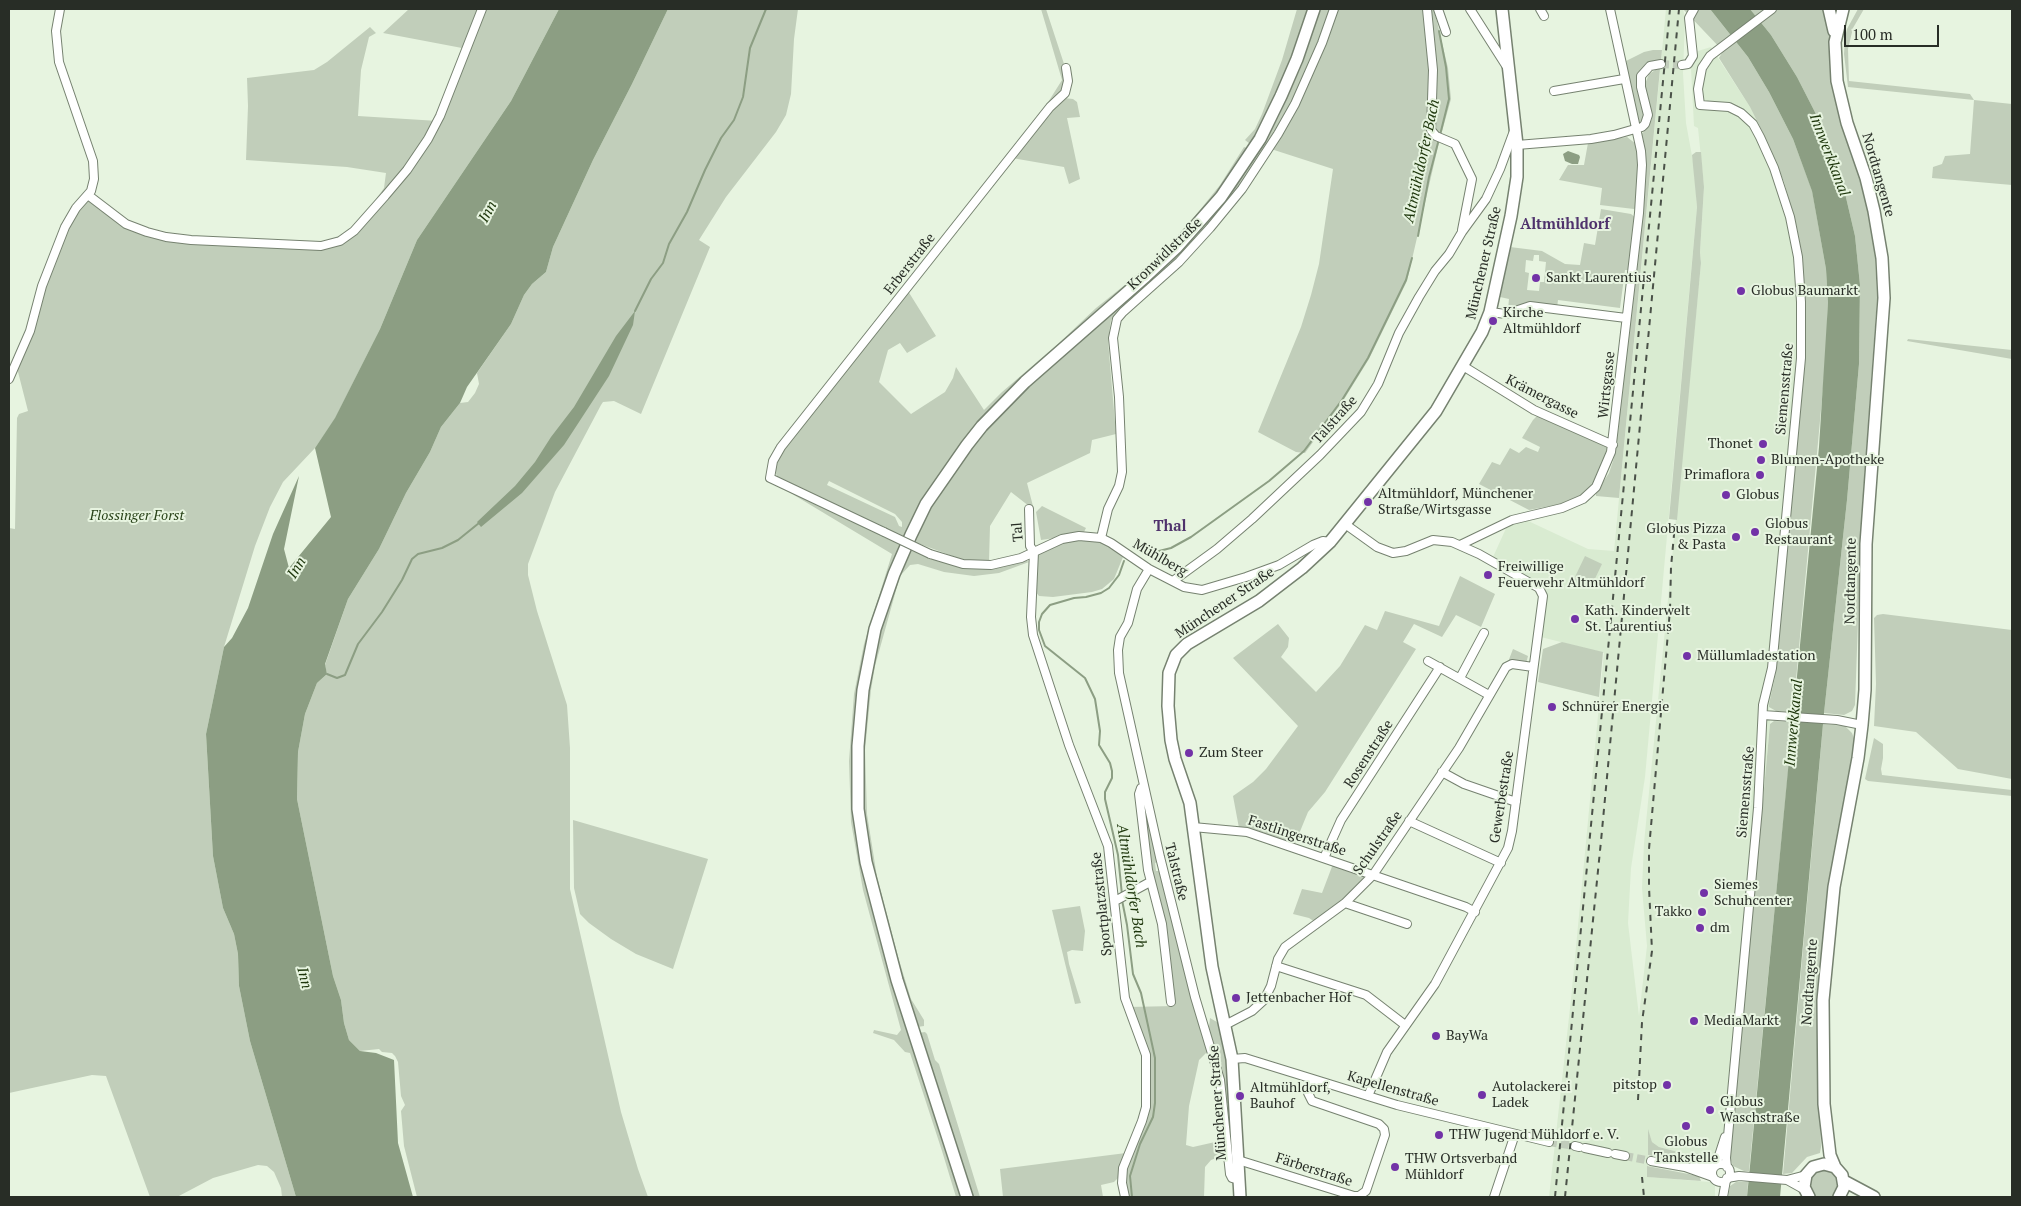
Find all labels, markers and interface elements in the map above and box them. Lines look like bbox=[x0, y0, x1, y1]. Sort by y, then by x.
scale bar bbox=[1846, 15, 1941, 47]
text: 100 m bbox=[1852, 24, 1893, 44]
water label: Altmühldorfer Bach bbox=[1400, 98, 1444, 224]
water label: Innwerkkanal bbox=[1805, 111, 1853, 199]
street label: Nordtangente bbox=[1858, 131, 1898, 219]
water label: Inn bbox=[475, 198, 501, 226]
street label: Münchener Straße bbox=[1463, 205, 1505, 321]
street label: Kronwidlstraße bbox=[1124, 214, 1206, 294]
district label: Altmühldorf bbox=[1520, 216, 1610, 234]
street label: Erberstraße bbox=[881, 230, 939, 298]
place label: Sankt Laurentius bbox=[1546, 270, 1652, 286]
marker: Sankt Laurentius bbox=[1530, 272, 1542, 284]
place label: Globus Baumarkt bbox=[1751, 283, 1858, 299]
marker: Globus Baumarkt bbox=[1735, 285, 1747, 297]
place label: Kirche Altmühldorf bbox=[1503, 305, 1580, 338]
marker: Kirche Altmühldorf bbox=[1487, 315, 1499, 327]
street label: Siemensstraße bbox=[1773, 342, 1797, 436]
street label: Wirtsgasse bbox=[1595, 351, 1619, 419]
street label: Krämergasse bbox=[1503, 371, 1581, 423]
street label: Talstraße bbox=[1309, 392, 1361, 448]
place label: Thonet bbox=[1708, 436, 1753, 452]
marker: Thonet bbox=[1757, 438, 1769, 450]
place label: Blumen-Apotheke bbox=[1771, 452, 1884, 468]
marker: Blumen-Apotheke bbox=[1755, 454, 1767, 466]
place label: Primaflora bbox=[1684, 467, 1750, 483]
marker: Primaflora bbox=[1754, 469, 1766, 481]
place label: Altmühldorf, Münchener Straße/Wirtsgasse bbox=[1378, 486, 1533, 518]
place label: Globus bbox=[1736, 487, 1779, 503]
marker: Globus bbox=[1720, 489, 1732, 501]
marker: Altmühldorf, Münchener Straße/Wirtsgasse bbox=[1362, 496, 1374, 508]
park label: Flossinger Forst bbox=[90, 508, 184, 524]
place label: Globus Restaurant bbox=[1765, 516, 1833, 548]
district label: Thal bbox=[1154, 518, 1186, 536]
place label: Globus Pizza & Pasta bbox=[1646, 521, 1726, 554]
street label: Tal bbox=[1009, 522, 1027, 542]
marker: Globus Restaurant bbox=[1749, 526, 1761, 538]
marker: Globus Pizza & Pasta bbox=[1730, 531, 1742, 543]
street label: Mühlberg bbox=[1130, 536, 1190, 580]
street label: Nordtangente bbox=[1842, 538, 1860, 624]
water label: Inn bbox=[284, 554, 310, 582]
place label: Freiwillige Feuerwehr Altmühldorf bbox=[1498, 559, 1645, 592]
street label: Münchener Straße bbox=[1172, 564, 1278, 642]
marker: Freiwillige Feuerwehr Altmühldorf bbox=[1482, 569, 1494, 581]
place label: Kath. Kinderwelt St. Laurentius bbox=[1585, 603, 1690, 636]
marker: Kath. Kinderwelt St. Laurentius bbox=[1569, 613, 1581, 625]
place label: Müllumladestation bbox=[1697, 648, 1816, 664]
marker: Müllumladestation bbox=[1681, 650, 1693, 662]
water label: Innwerkkanal bbox=[1781, 679, 1807, 767]
place label: Schnürer Energie bbox=[1562, 699, 1669, 715]
marker: Schnürer Energie bbox=[1546, 701, 1558, 713]
street label: Rosenstraße bbox=[1341, 717, 1397, 791]
place label: Zum Steer bbox=[1199, 745, 1263, 761]
street label: Siemensstraße bbox=[1734, 745, 1758, 839]
marker: Zum Steer bbox=[1183, 747, 1195, 759]
street label: Gewerbestraße bbox=[1486, 750, 1518, 844]
street label: Schulstraße bbox=[1350, 808, 1406, 878]
street label: Fastlingerstraße bbox=[1246, 812, 1348, 860]
water label: Altmühldorfer Bach bbox=[1112, 823, 1150, 949]
street label: Talstraße bbox=[1161, 841, 1191, 903]
street label: Sportplatzstraße bbox=[1088, 851, 1116, 957]
place label: Siemes Schuhcenter bbox=[1714, 877, 1792, 910]
marker: Siemes Schuhcenter bbox=[1698, 887, 1710, 899]
place label: Takko bbox=[1655, 904, 1692, 920]
marker: Takko bbox=[1696, 906, 1708, 918]
place label: dm bbox=[1710, 920, 1730, 936]
marker: dm bbox=[1694, 922, 1706, 934]
street label: Nordtangente bbox=[1799, 938, 1821, 1026]
water label: Inn bbox=[293, 965, 315, 991]
place label: Jettenbacher Hof bbox=[1246, 990, 1352, 1006]
marker: Jettenbacher Hof bbox=[1230, 992, 1242, 1004]
place label: MediaMarkt bbox=[1704, 1013, 1779, 1029]
marker: MediaMarkt bbox=[1688, 1015, 1700, 1027]
place label: BayWa bbox=[1446, 1028, 1488, 1044]
marker: BayWa bbox=[1430, 1030, 1442, 1042]
street label: Münchener Straße bbox=[1206, 1045, 1230, 1161]
street label: Kapellenstraße bbox=[1345, 1068, 1441, 1110]
place label: pitstop bbox=[1613, 1077, 1657, 1093]
place label: Autolackerei Ladek bbox=[1492, 1079, 1571, 1112]
marker: pitstop bbox=[1661, 1079, 1673, 1091]
place label: Altmühldorf, Bauhof bbox=[1250, 1080, 1331, 1112]
marker: Autolackerei Ladek bbox=[1476, 1089, 1488, 1101]
marker: Altmühldorf, Bauhof bbox=[1234, 1090, 1246, 1102]
place label: Globus Waschstraße bbox=[1720, 1094, 1800, 1126]
marker: Globus Waschstraße bbox=[1704, 1104, 1716, 1116]
marker: Globus Tankstelle bbox=[1680, 1120, 1692, 1132]
place label: THW Jugend Mühldorf e. V. bbox=[1449, 1127, 1619, 1143]
marker: THW Jugend Mühldorf e. V. bbox=[1433, 1129, 1445, 1141]
place label: Globus Tankstelle bbox=[1654, 1134, 1718, 1166]
street label: Färberstraße bbox=[1273, 1150, 1355, 1190]
place label: THW Ortsverband Mühldorf bbox=[1405, 1151, 1517, 1184]
marker: THW Ortsverband Mühldorf bbox=[1389, 1161, 1401, 1173]

